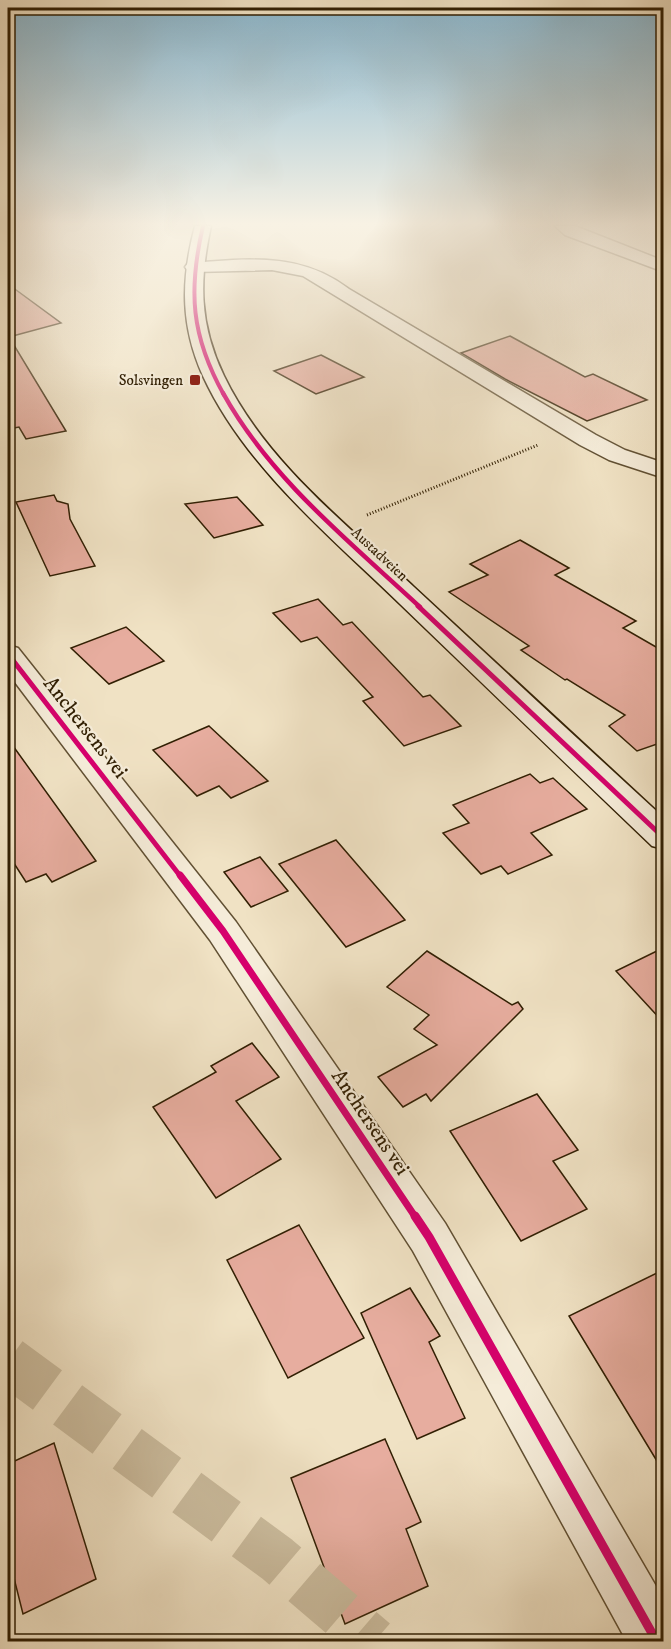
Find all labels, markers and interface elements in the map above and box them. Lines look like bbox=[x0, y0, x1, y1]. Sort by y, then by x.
place label: Solsvingen bbox=[119, 371, 183, 390]
marker: Solsvingen bbox=[188, 373, 202, 387]
street label: Austadveien bbox=[347, 523, 412, 586]
street label: Anchersens vei bbox=[37, 671, 133, 784]
street label: Anchersens vei bbox=[325, 1065, 415, 1181]

